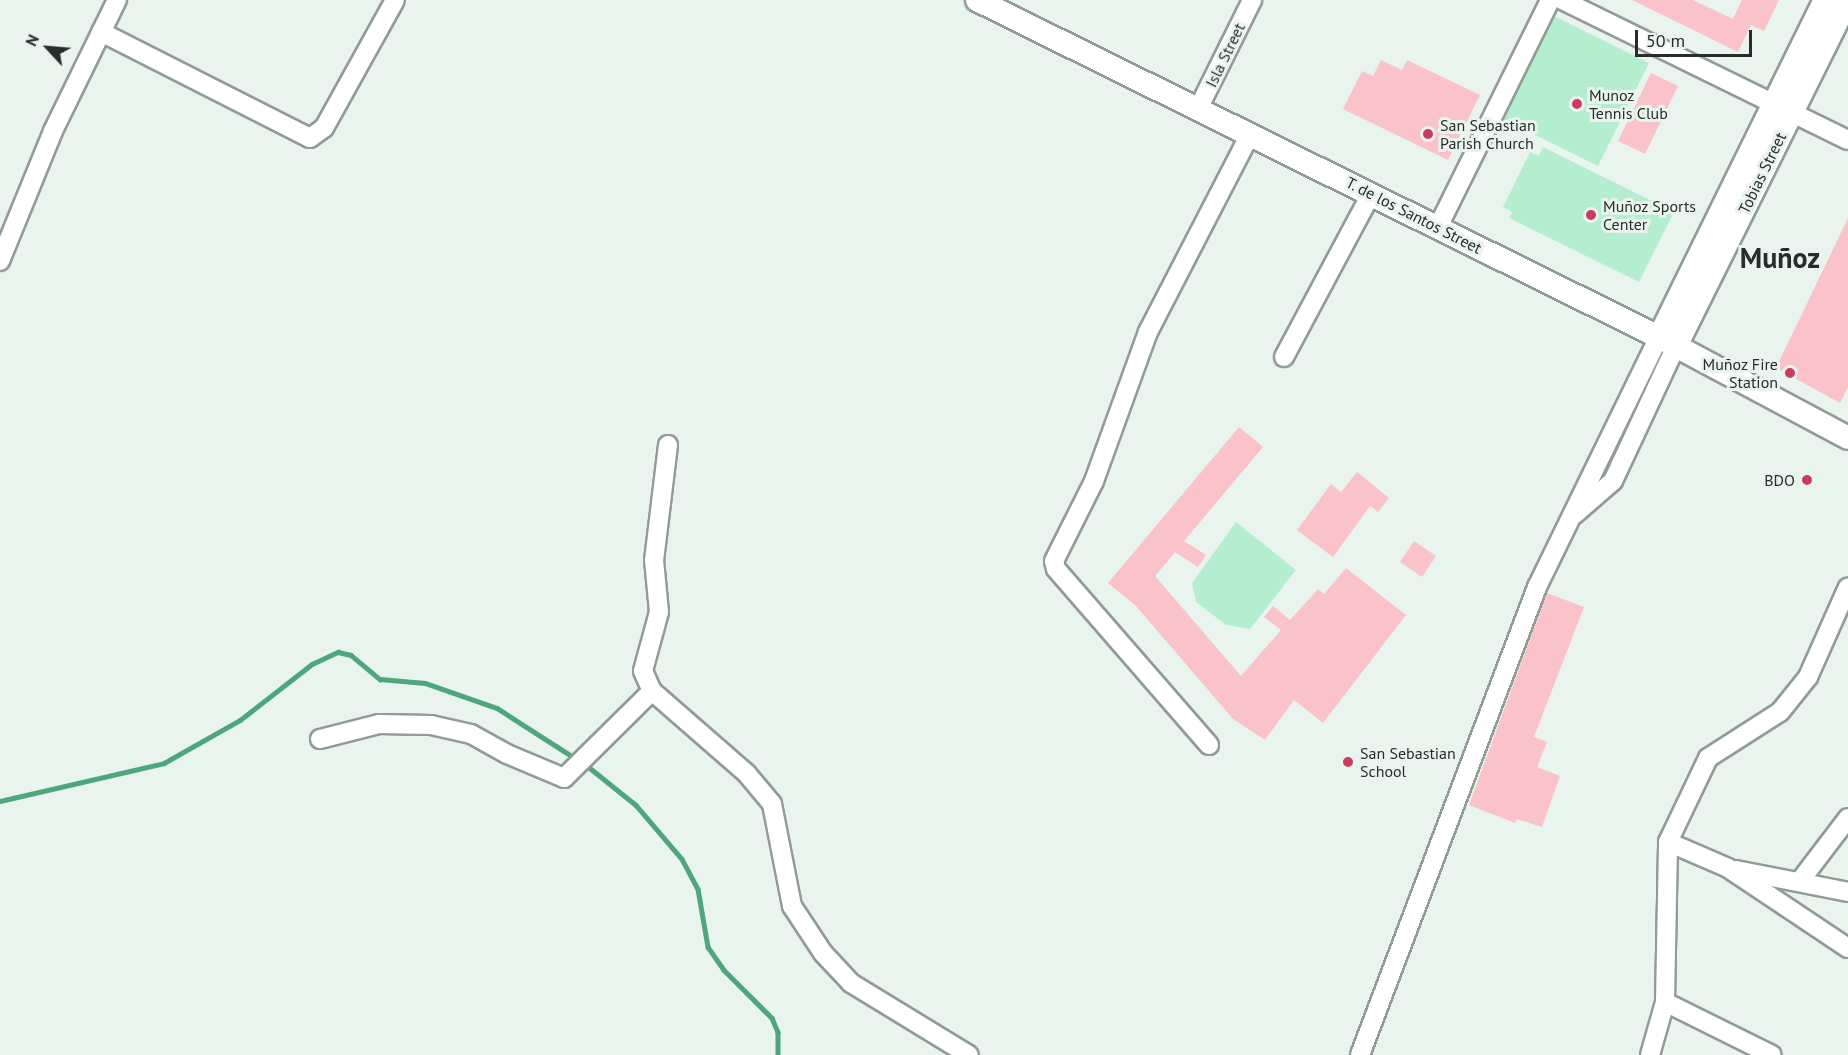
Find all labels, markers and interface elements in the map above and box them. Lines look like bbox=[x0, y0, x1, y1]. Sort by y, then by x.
north arrow bbox=[18, 18, 78, 78]
scale bar bbox=[1638, 18, 1755, 56]
street label: Isla Street bbox=[1201, 20, 1249, 90]
text: 50 m bbox=[1646, 29, 1685, 52]
text: N bbox=[21, 31, 43, 49]
place label: Munoz Tennis Club bbox=[1589, 85, 1668, 123]
marker: Munoz Tennis Club bbox=[1570, 97, 1584, 111]
place label: San Sebastian Parish Church bbox=[1440, 115, 1536, 153]
marker: San Sebastian Parish Church bbox=[1421, 127, 1435, 141]
street label: Tobias Street bbox=[1734, 129, 1790, 217]
street label: T. de los Santos Street bbox=[1342, 172, 1486, 258]
place label: Muñoz Sports Center bbox=[1603, 196, 1697, 234]
marker: Muñoz Sports Center bbox=[1584, 208, 1598, 222]
district label: Muñoz bbox=[1740, 241, 1820, 275]
place label: Muñoz Fire Station bbox=[1702, 354, 1778, 392]
marker: Muñoz Fire Station bbox=[1783, 366, 1797, 380]
place label: BDO bbox=[1764, 470, 1795, 490]
marker: BDO bbox=[1800, 473, 1814, 487]
place label: San Sebastian School bbox=[1360, 743, 1456, 781]
marker: San Sebastian School bbox=[1341, 755, 1355, 769]

